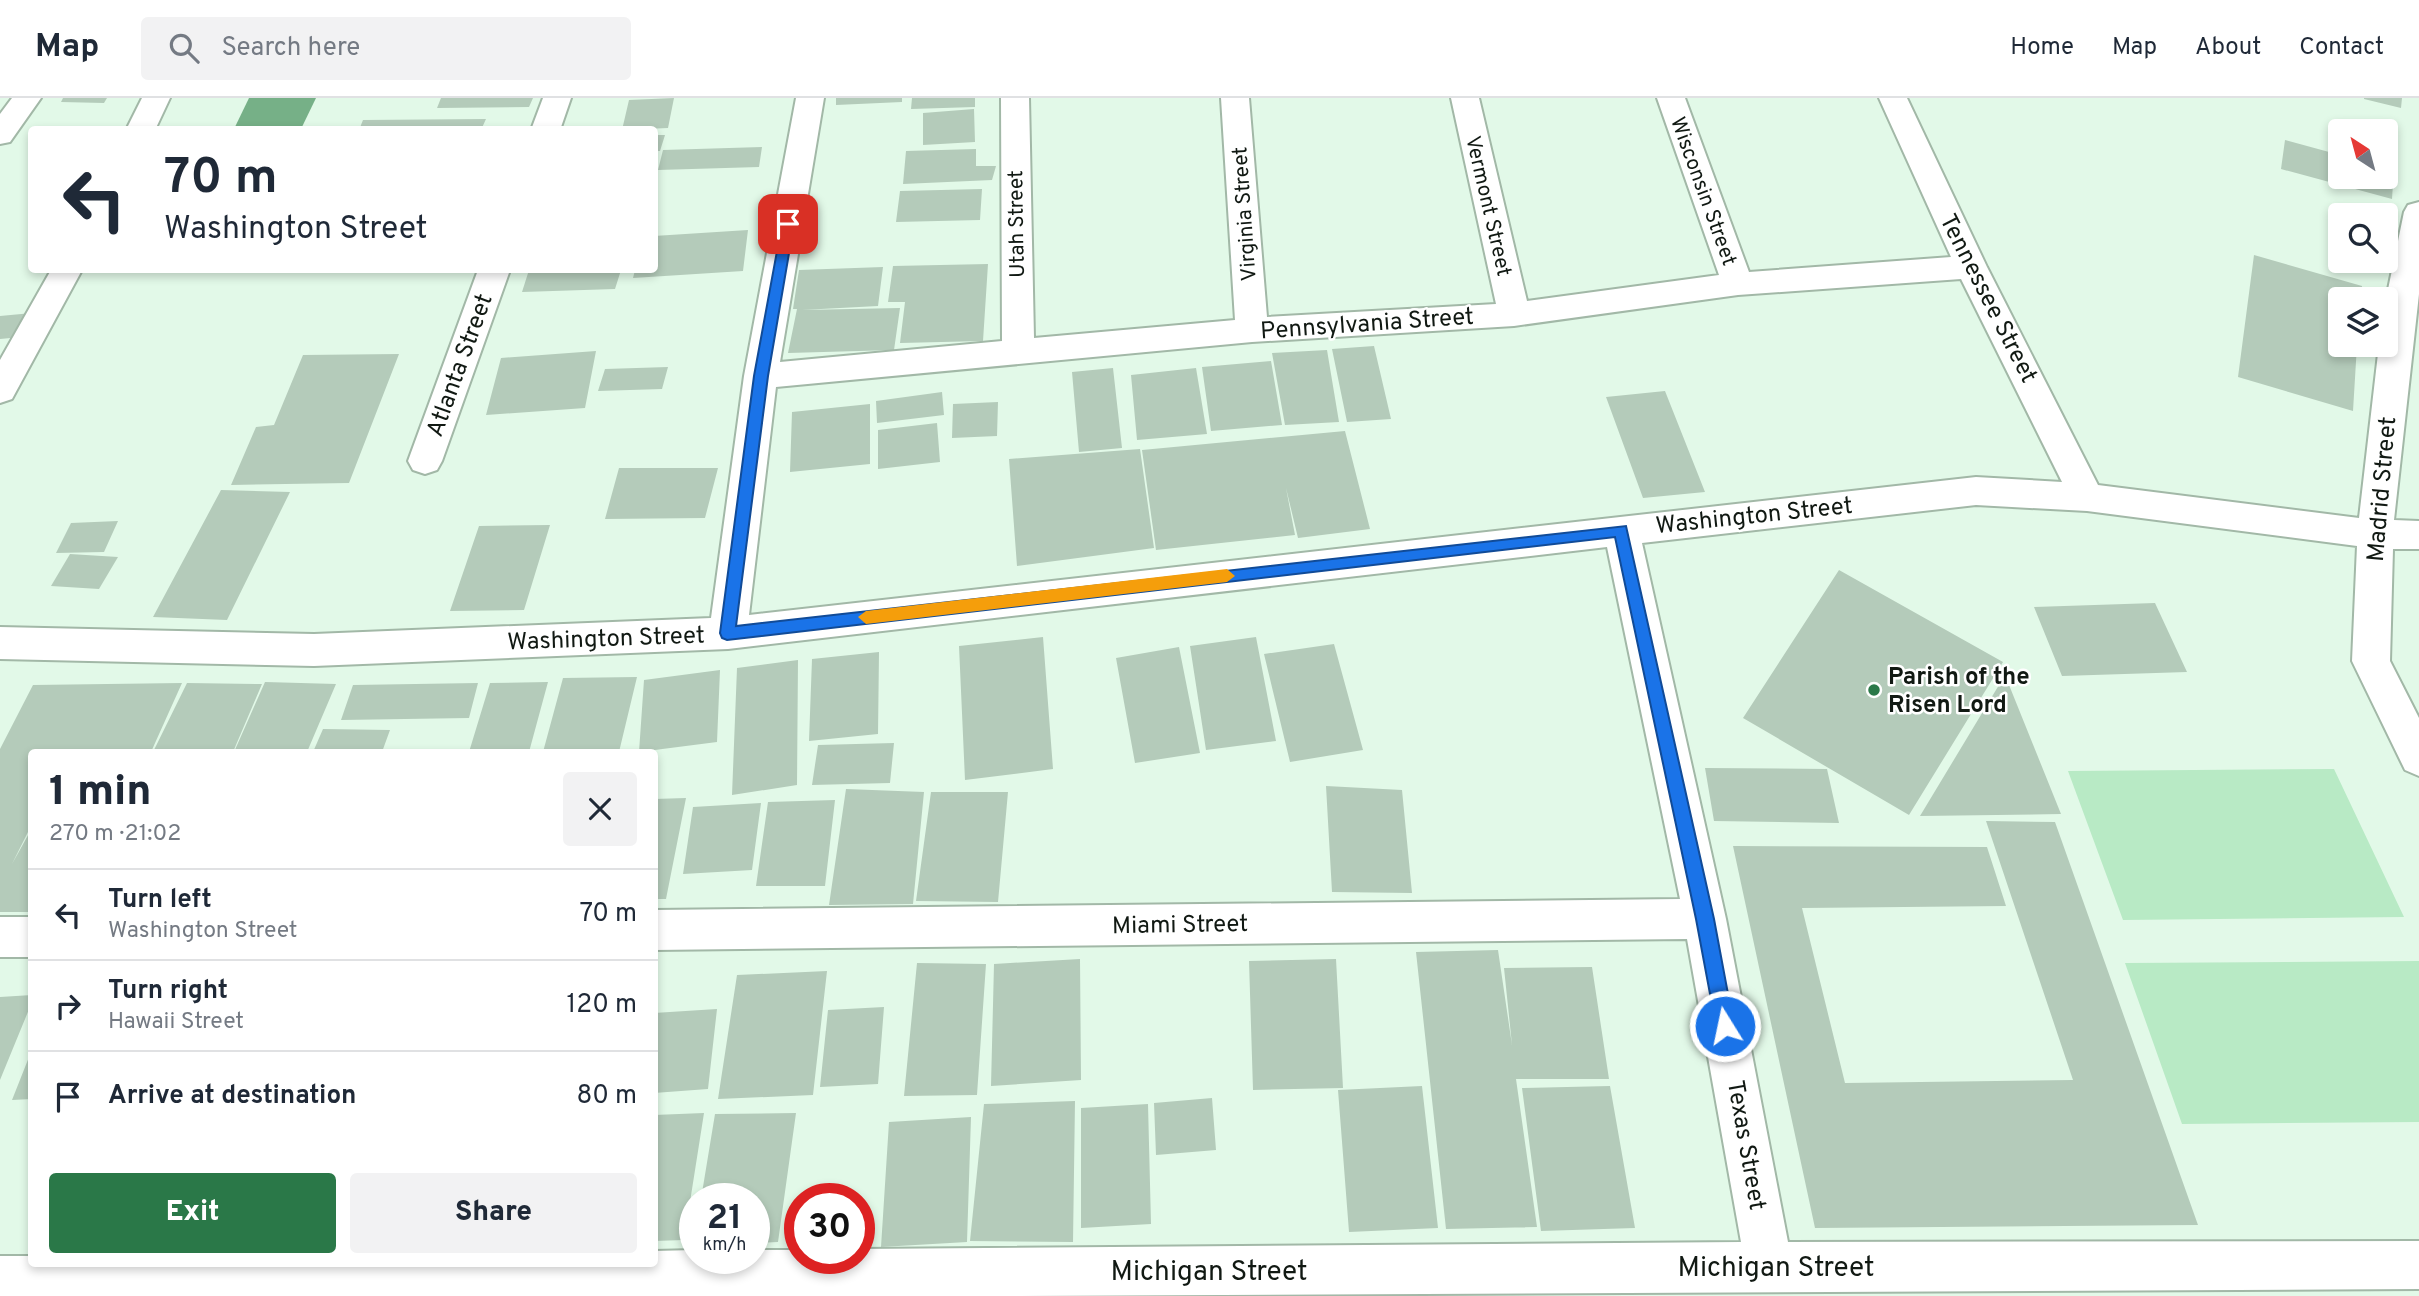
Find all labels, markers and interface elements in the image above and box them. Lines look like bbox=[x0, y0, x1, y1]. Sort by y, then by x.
search box bbox=[141, 17, 631, 80]
text: Map bbox=[35, 27, 99, 69]
icon: search bbox=[165, 29, 203, 67]
text: Search here bbox=[221, 32, 360, 65]
text: Home bbox=[2010, 33, 2074, 63]
text: Map bbox=[2112, 33, 2157, 63]
text: About bbox=[2195, 33, 2261, 63]
text: Contact bbox=[2299, 33, 2384, 63]
street label: Wisconsin Street bbox=[1663, 113, 1742, 270]
north arrow bbox=[2328, 119, 2398, 189]
map controls bbox=[2328, 119, 2398, 357]
street label: Vermont Street bbox=[1458, 134, 1517, 279]
street label: Virginia Street bbox=[1227, 146, 1264, 282]
text: 70 m bbox=[164, 149, 278, 211]
icon: left bbox=[49, 154, 140, 245]
street label: Utah Street bbox=[1003, 170, 1032, 278]
pin bbox=[758, 194, 818, 254]
button: search bbox=[2328, 203, 2398, 273]
icon: arrive bbox=[769, 205, 807, 243]
street label: Tennessee Street bbox=[1932, 209, 2043, 388]
text: Washington Street bbox=[164, 210, 428, 250]
button: layers bbox=[2328, 287, 2398, 357]
street label: Atlanta Street bbox=[421, 290, 501, 441]
street label: Pennsylvania Street bbox=[1259, 303, 1475, 347]
street label: Madrid Street bbox=[2362, 415, 2404, 563]
street label: Washington Street bbox=[1654, 492, 1854, 542]
street label: Washington Street bbox=[507, 622, 705, 658]
place label: Parish of the Risen Lord bbox=[1888, 663, 2030, 721]
marker: Parish of the Risen Lord bbox=[1866, 682, 1882, 698]
text: 1 min bbox=[49, 767, 152, 820]
button: close bbox=[563, 772, 637, 846]
text: 270 m · 21:02 bbox=[49, 820, 181, 849]
text: Turn left bbox=[108, 884, 212, 917]
icon: left bbox=[49, 896, 87, 934]
text: 70 m bbox=[579, 898, 637, 931]
street label: Miami Street bbox=[1112, 910, 1249, 942]
text: Washington Street bbox=[108, 917, 298, 946]
text: Turn right bbox=[108, 975, 228, 1008]
icon: right bbox=[49, 987, 87, 1025]
text: 120 m bbox=[567, 989, 637, 1022]
position arrow bbox=[1688, 989, 1762, 1063]
text: Hawaii Street bbox=[108, 1008, 244, 1037]
icon: arrive bbox=[49, 1078, 87, 1116]
street label: Texas Street bbox=[1719, 1078, 1771, 1213]
text: Arrive at destination bbox=[108, 1080, 356, 1113]
text: 80 m bbox=[577, 1080, 637, 1113]
button: Exit bbox=[49, 1173, 336, 1253]
button: Share bbox=[350, 1173, 637, 1253]
speed limit sign: 30 bbox=[784, 1183, 875, 1274]
text: 21 bbox=[707, 1197, 742, 1241]
text: km/h bbox=[703, 1234, 746, 1257]
street label: Michigan Street bbox=[1678, 1251, 1874, 1287]
street label: Michigan Street bbox=[1111, 1255, 1307, 1291]

